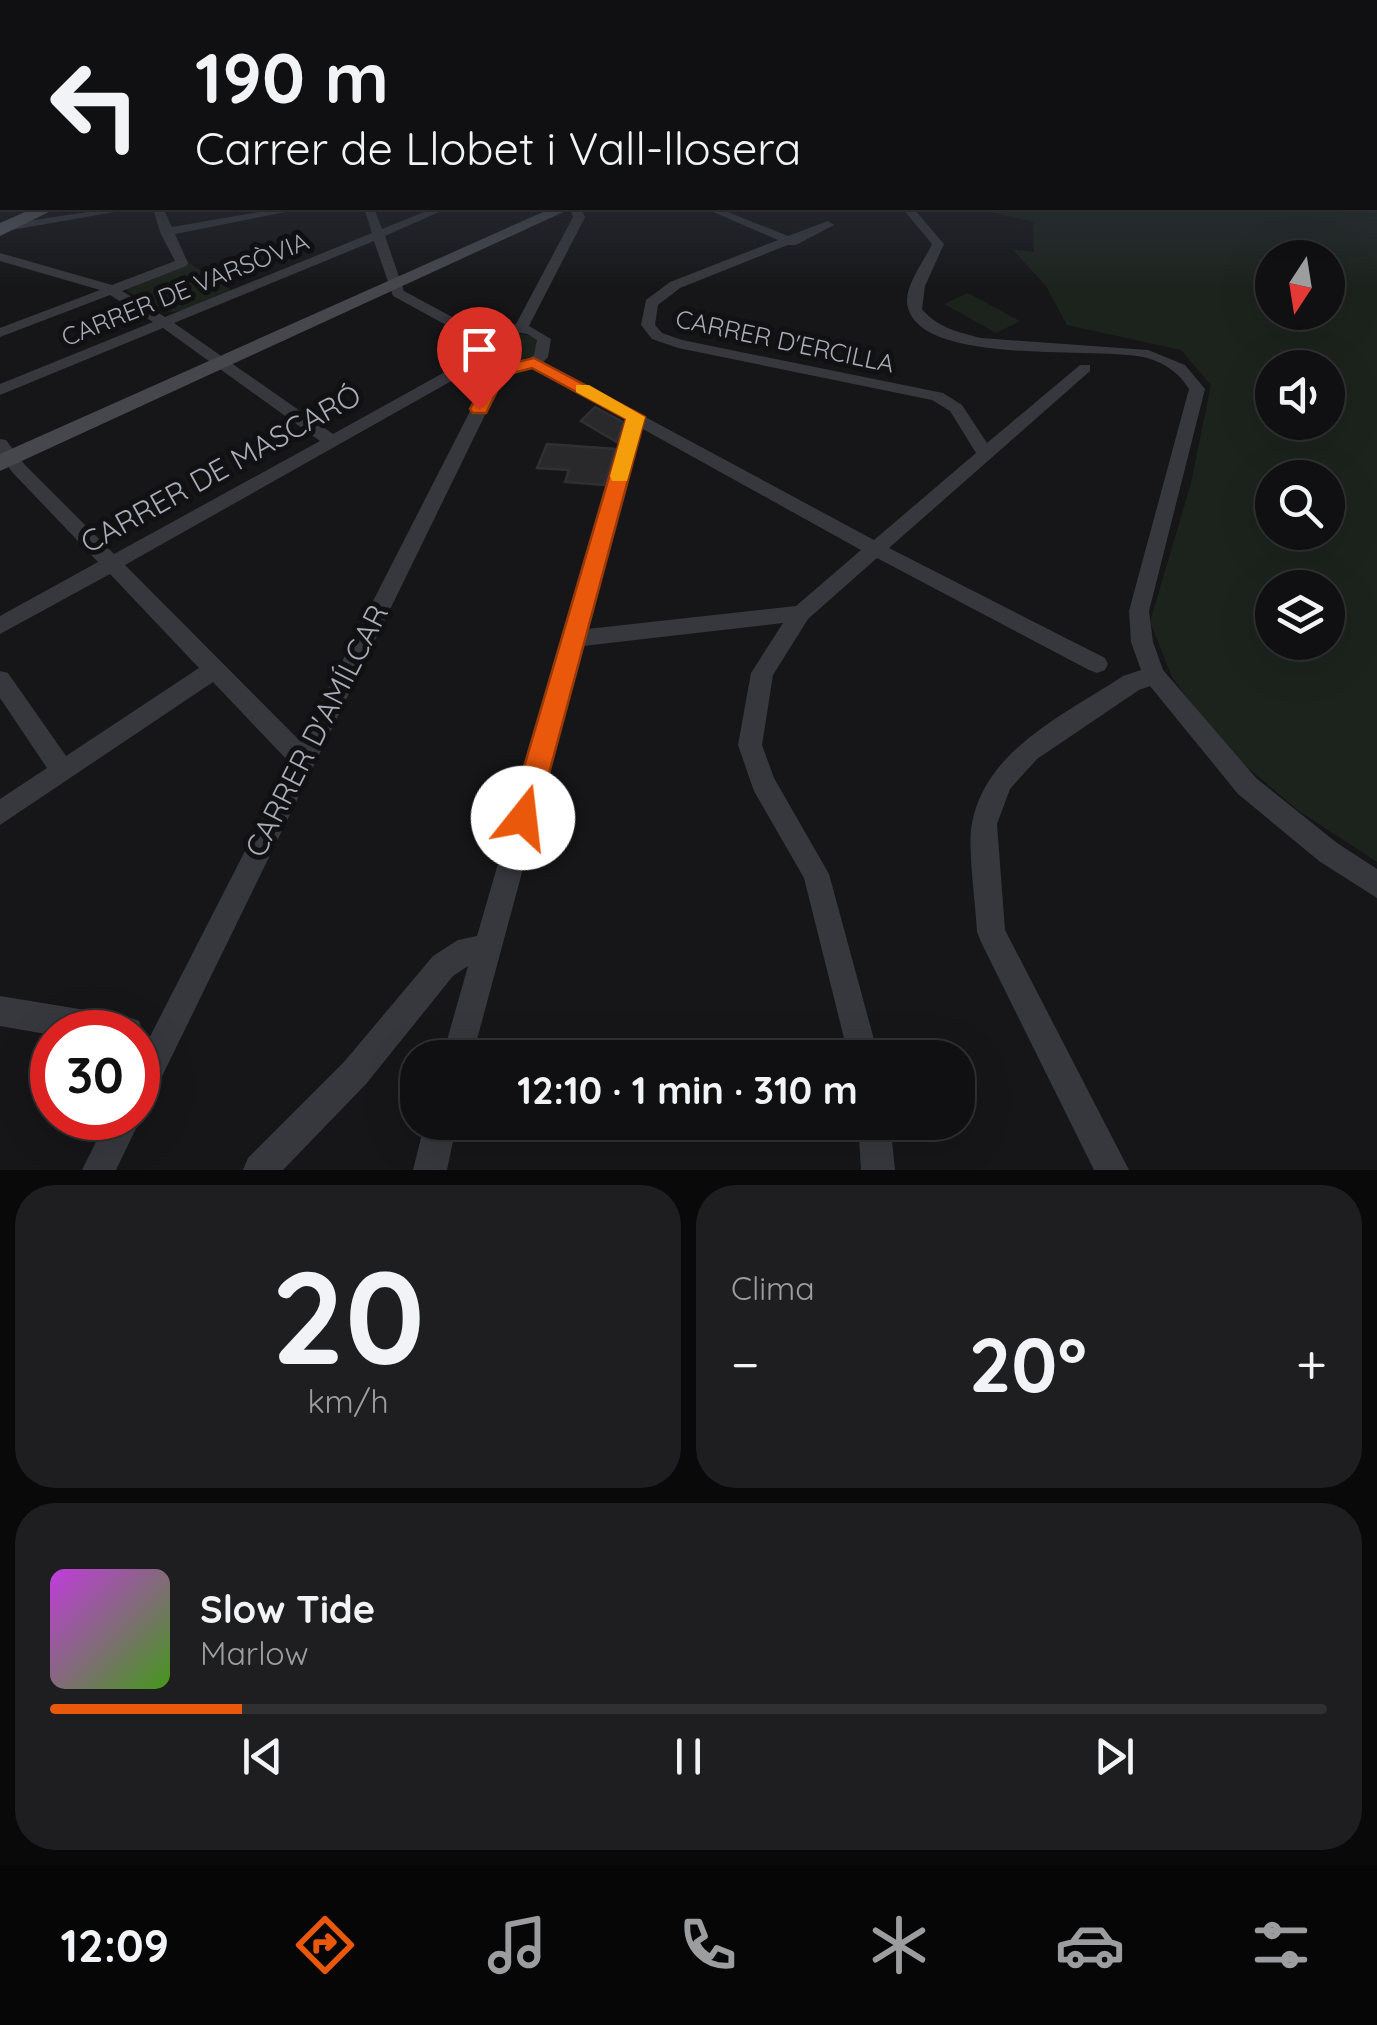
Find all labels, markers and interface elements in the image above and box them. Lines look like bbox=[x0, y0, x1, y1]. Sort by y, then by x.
text: 190 m bbox=[195, 33, 389, 121]
icon: left bbox=[30, 40, 160, 170]
text: Carrer de Llobet i Vall-llosera bbox=[195, 120, 801, 176]
street label: CARRER DE VARSÒVIA bbox=[57, 225, 313, 352]
north arrow bbox=[1255, 240, 1345, 330]
map controls bbox=[1255, 240, 1345, 660]
street label: CARRER D'ERCILLA bbox=[673, 302, 897, 379]
pin bbox=[437, 307, 522, 410]
icon: arrive bbox=[452, 322, 507, 377]
button: sound bbox=[1255, 350, 1345, 440]
street label: CARRER DE MASCARÓ bbox=[74, 375, 367, 561]
button: search bbox=[1255, 460, 1345, 550]
button: layers bbox=[1255, 570, 1345, 660]
street label: CARRER D'AMÍLCAR bbox=[236, 598, 396, 863]
position arrow bbox=[471, 766, 575, 870]
speed limit sign: 30 bbox=[30, 1010, 160, 1140]
text: 12:10 · 1 min · 310 m bbox=[517, 1066, 858, 1114]
text: 20 bbox=[271, 1234, 425, 1397]
text: Clima bbox=[731, 1268, 815, 1308]
text: 20° bbox=[969, 1317, 1087, 1411]
text: − bbox=[731, 1329, 760, 1398]
text: + bbox=[1296, 1329, 1327, 1398]
text: km/h bbox=[307, 1381, 389, 1421]
text: Slow Tide bbox=[200, 1585, 375, 1633]
text: Marlow bbox=[200, 1633, 309, 1673]
icon: previous bbox=[235, 1729, 290, 1784]
icon: pause bbox=[661, 1729, 716, 1784]
icon: next bbox=[1087, 1729, 1142, 1784]
icon: directions bbox=[290, 1910, 360, 1980]
icon: music bbox=[482, 1910, 552, 1980]
icon: phone bbox=[673, 1910, 743, 1980]
icon: climate bbox=[864, 1910, 934, 1980]
icon: car bbox=[1055, 1910, 1125, 1980]
icon: filters bbox=[1246, 1910, 1316, 1980]
text: 12:09 bbox=[61, 1917, 169, 1973]

